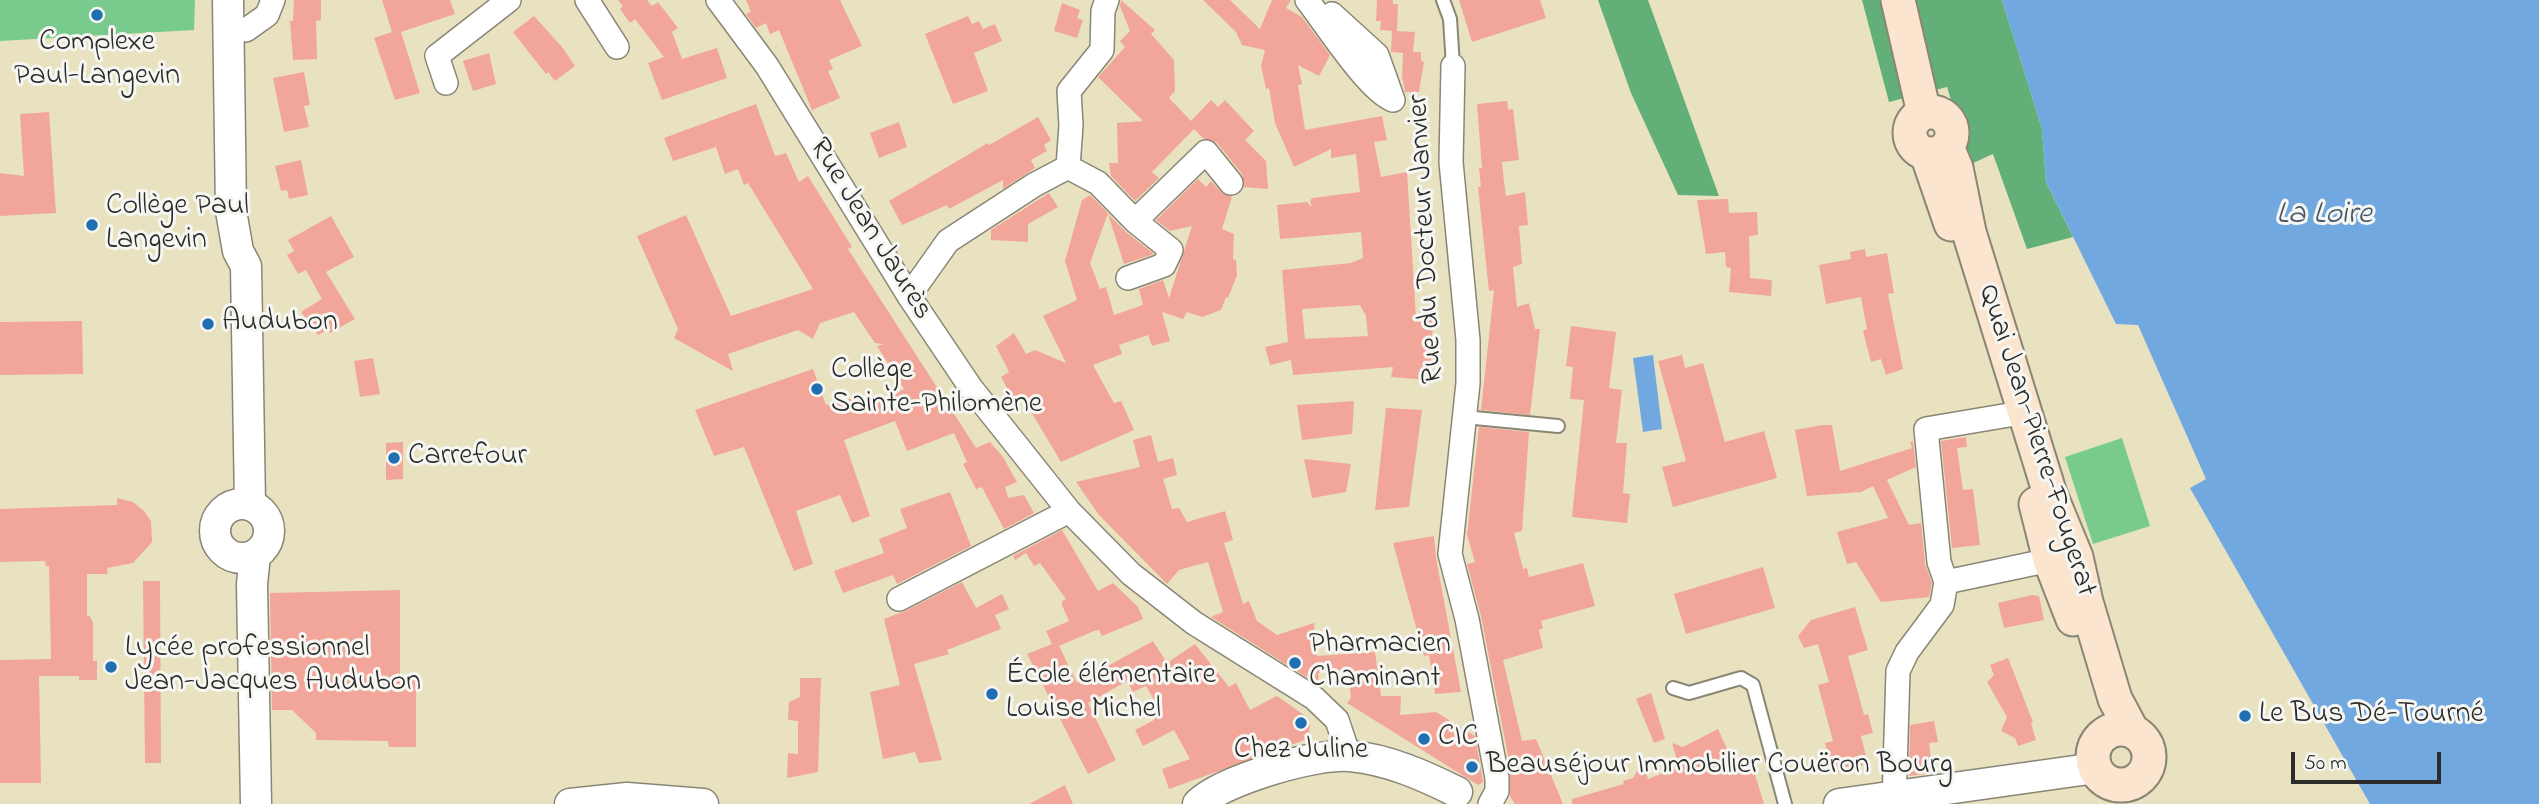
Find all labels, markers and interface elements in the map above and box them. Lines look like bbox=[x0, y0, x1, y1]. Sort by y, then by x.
marker: Complexe Paul-Langevin bbox=[89, 7, 105, 23]
place label: Complexe Paul-Langevin bbox=[14, 26, 180, 96]
street label: Rue du Docteur Janvier bbox=[1402, 93, 1454, 385]
street label: Rue Jean Jaurès bbox=[799, 133, 939, 327]
place label: Collège Paul Langevin bbox=[106, 190, 249, 260]
water label: La Loire bbox=[2276, 198, 2372, 236]
marker: Collège Paul Langevin bbox=[84, 217, 100, 233]
street label: Quai Jean-Pierre-Fougerat bbox=[1968, 281, 2102, 601]
place label: Audubon bbox=[222, 306, 338, 342]
marker: Audubon bbox=[200, 316, 216, 332]
place label: Collège Sainte-Philomène bbox=[831, 354, 1042, 424]
marker: Collège Sainte-Philomène bbox=[809, 381, 825, 397]
place label: Carrefour bbox=[408, 440, 527, 476]
marker: Carrefour bbox=[386, 450, 402, 466]
place label: Pharmacien Chaminant bbox=[1309, 628, 1451, 698]
place label: Lycée professionnel Jean-Jacques Audubon bbox=[125, 632, 421, 702]
marker: Pharmacien Chaminant bbox=[1287, 655, 1303, 671]
marker: Lycée professionnel Jean-Jacques Audubon bbox=[103, 659, 119, 675]
place label: École élémentaire Louise Michel bbox=[1006, 659, 1216, 730]
marker: École élémentaire Louise Michel bbox=[984, 686, 1000, 702]
place label: Le Bus Dé-Tourné bbox=[2259, 698, 2484, 734]
marker: Le Bus Dé-Tourné bbox=[2237, 708, 2253, 724]
marker: Chez Juline bbox=[1293, 715, 1309, 731]
place label: CIC bbox=[1438, 721, 1478, 757]
marker: CIC bbox=[1416, 731, 1432, 747]
place label: Chez Juline bbox=[1234, 734, 1368, 770]
scale bar bbox=[2294, 738, 2444, 782]
place label: Beauséjour Immobilier Couëron Bourg bbox=[1486, 749, 1953, 785]
text: 50 m bbox=[2304, 749, 2347, 779]
marker: Beauséjour Immobilier Couëron Bourg bbox=[1464, 759, 1480, 775]

